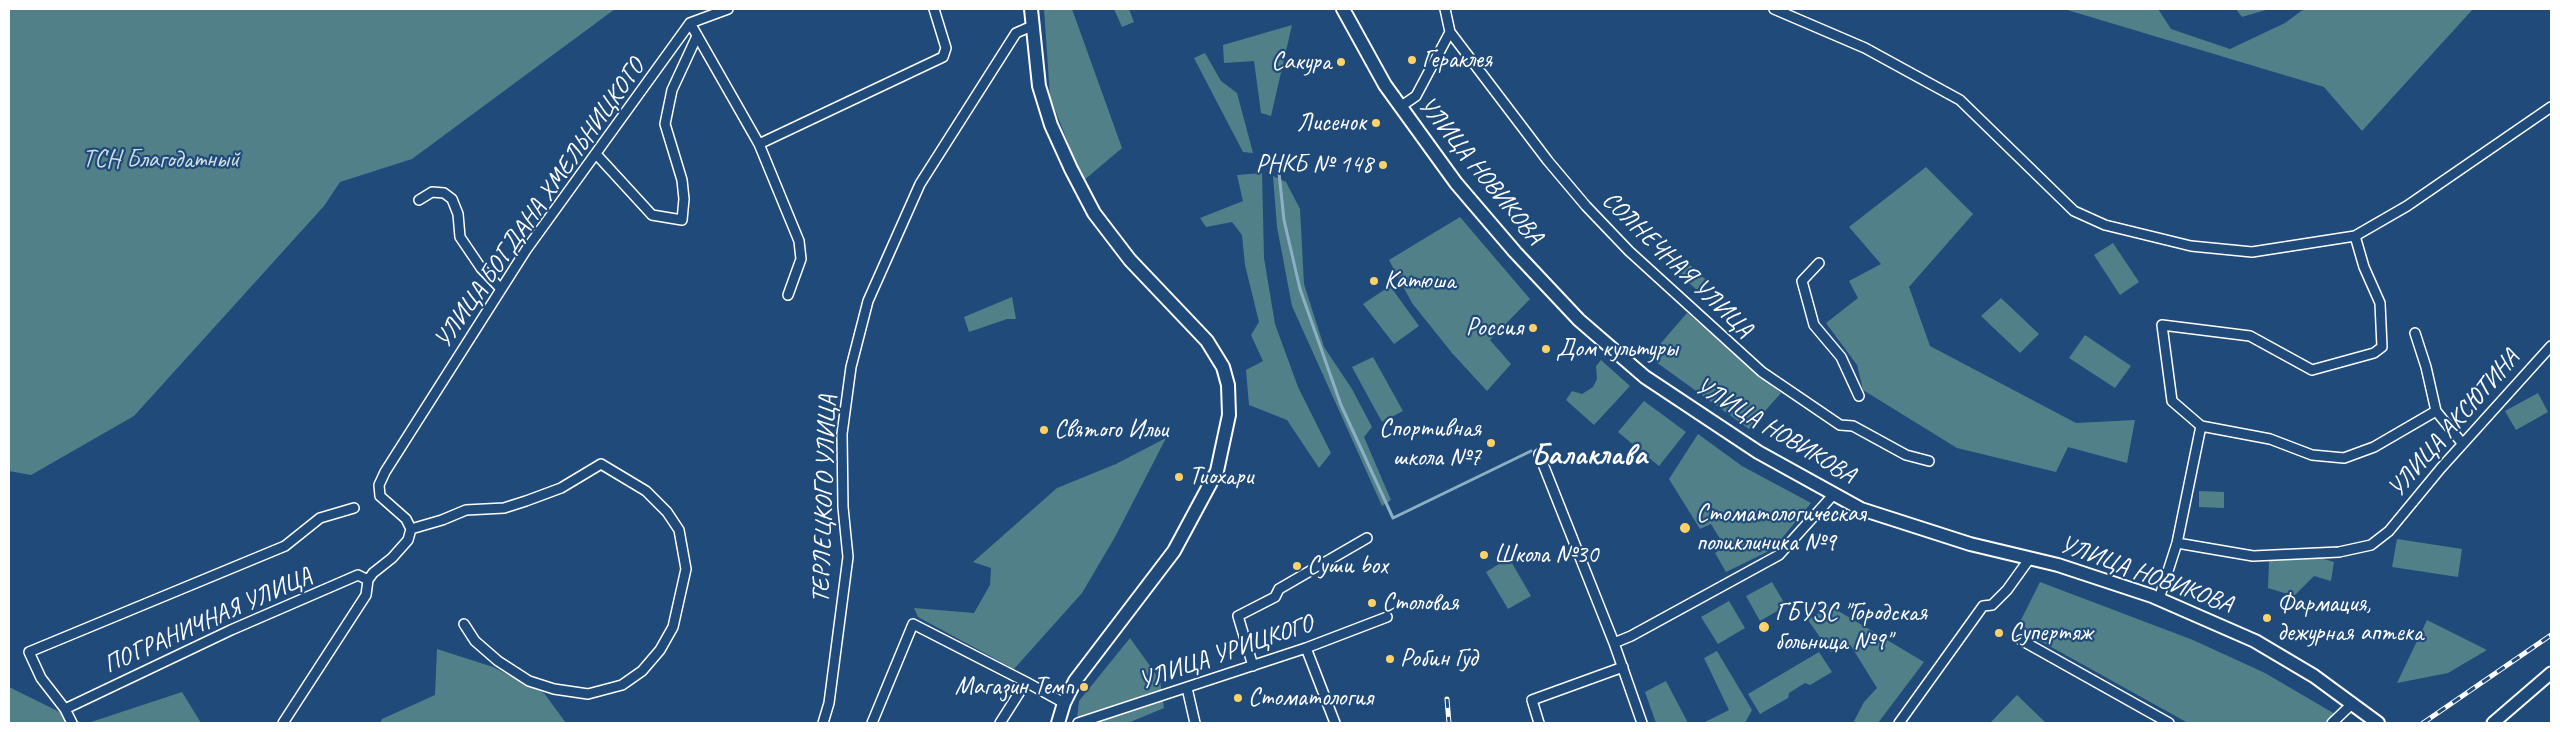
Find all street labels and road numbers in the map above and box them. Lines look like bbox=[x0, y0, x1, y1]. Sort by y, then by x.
street label: УЛИЦА БОГДАНА ХМЕЛЬНИЦКОГО bbox=[428, 54, 652, 354]
street label: УЛИЦА НОВИКОВА bbox=[1411, 91, 1549, 251]
street label: СОЛНЕЧНАЯ УЛИЦА bbox=[1595, 186, 1759, 344]
street label: УЛИЦА АКСЮТИНА bbox=[2382, 344, 2526, 504]
street label: УЛИЦА НОВИКОВА bbox=[1689, 371, 1861, 491]
street label: ТЕРЛЕЦКОГО УЛИЦА bbox=[806, 394, 844, 604]
street label: УЛИЦА НОВИКОВА bbox=[2055, 530, 2237, 620]
street label: ПОГРАНИЧНАЯ УЛИЦА bbox=[99, 562, 317, 680]
street label: УЛИЦА УРИЦКОГО bbox=[1135, 609, 1317, 697]

